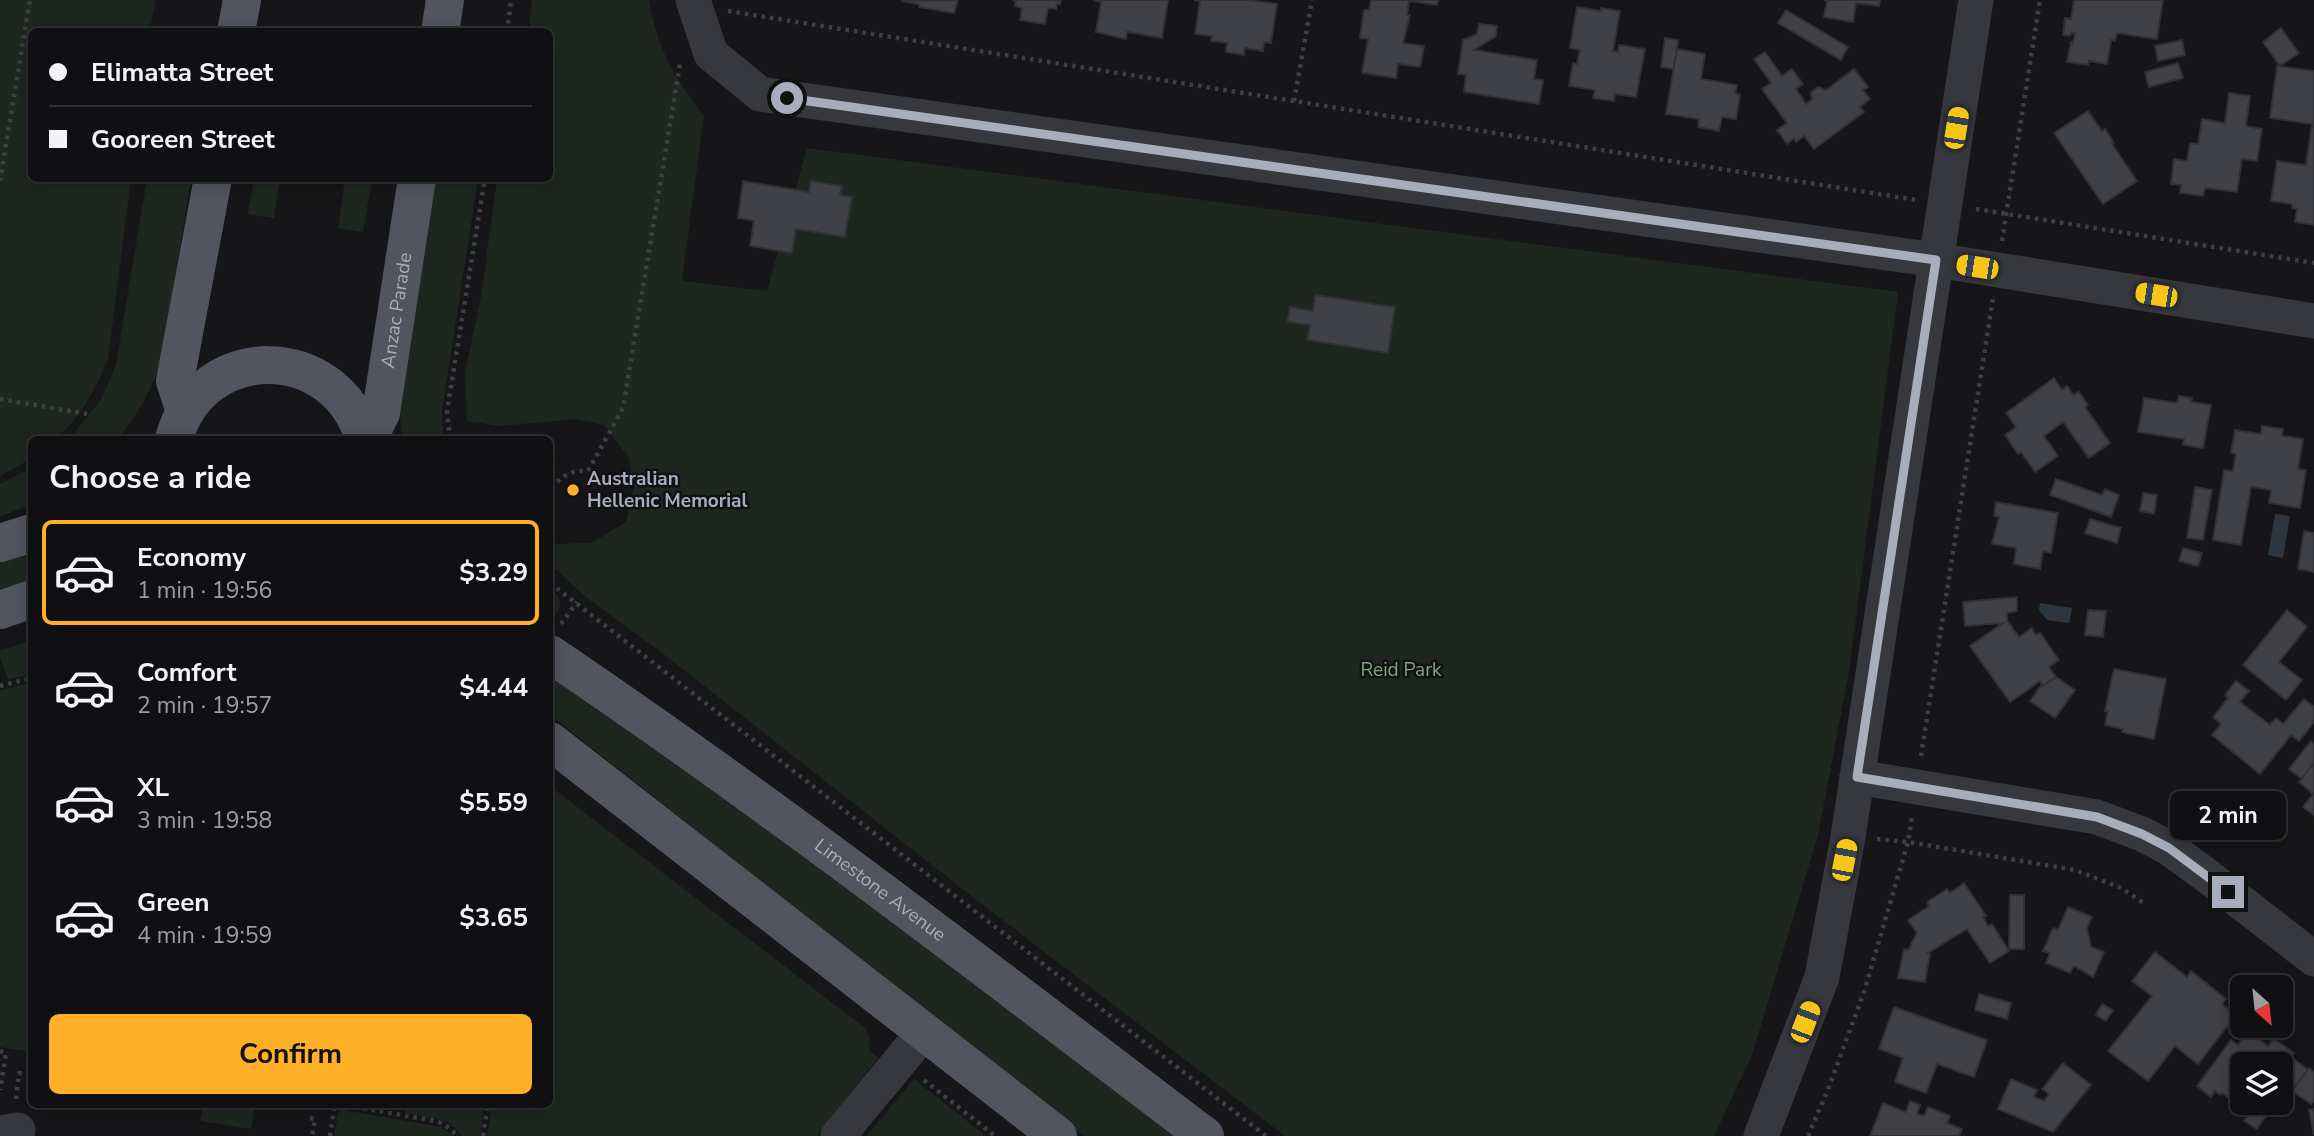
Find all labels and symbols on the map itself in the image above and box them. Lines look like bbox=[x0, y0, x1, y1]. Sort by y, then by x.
route start bbox=[771, 82, 803, 114]
car bbox=[1943, 106, 1970, 150]
street label: Anzac Parade bbox=[375, 251, 418, 370]
car bbox=[1955, 253, 2000, 281]
car bbox=[2134, 281, 2179, 309]
place label: Australian Hellenic Memorial bbox=[587, 466, 748, 514]
marker: Australian Hellenic Memorial bbox=[565, 482, 581, 498]
park label: Reid Park bbox=[1361, 657, 1442, 683]
callout: 2 min bbox=[2170, 790, 2286, 840]
street label: Limestone Avenue bbox=[809, 833, 951, 948]
car bbox=[1830, 837, 1859, 883]
route end bbox=[2212, 876, 2244, 908]
north arrow bbox=[2230, 975, 2292, 1038]
car bbox=[1788, 999, 1823, 1045]

